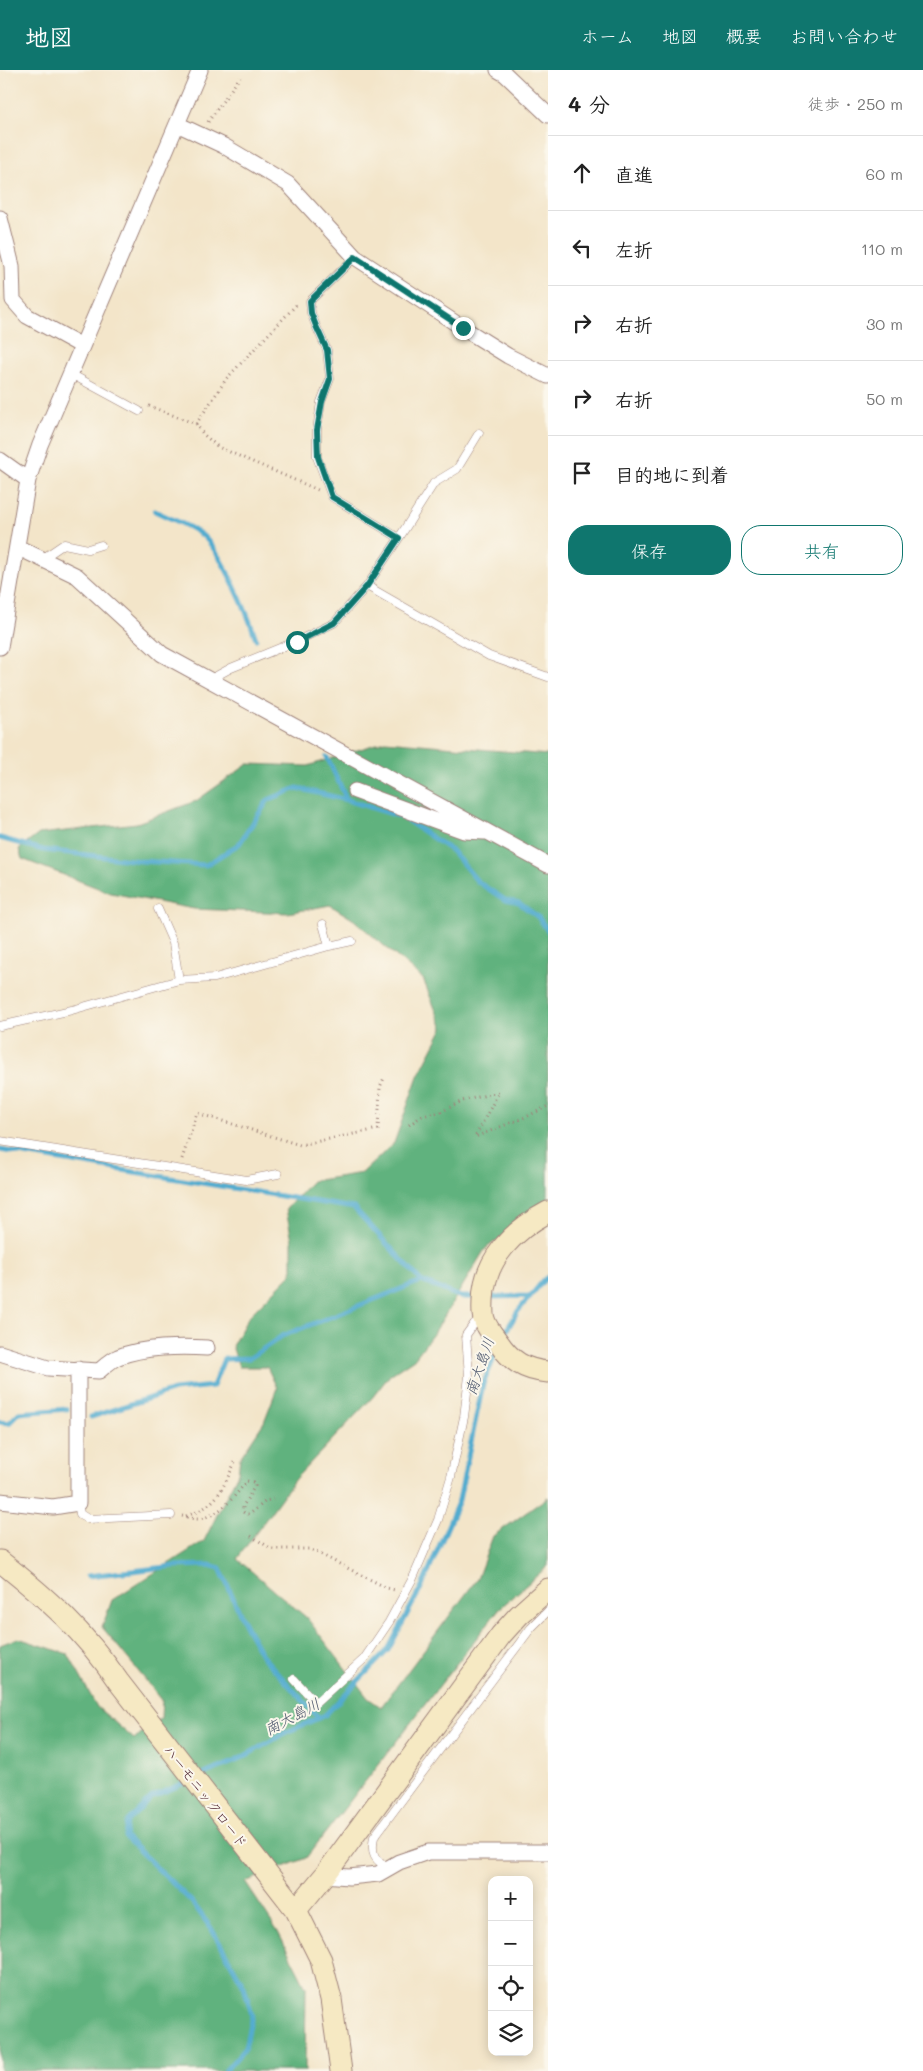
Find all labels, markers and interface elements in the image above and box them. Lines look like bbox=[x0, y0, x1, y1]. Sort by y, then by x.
text: 地図 bbox=[25, 21, 73, 52]
text: ホーム bbox=[581, 24, 634, 48]
text: 地図 bbox=[662, 24, 698, 48]
text: 概要 bbox=[726, 24, 762, 48]
text: お問い合わせ bbox=[790, 24, 898, 48]
text: 4 分 bbox=[568, 90, 610, 117]
text: 徒歩 · 250 m bbox=[808, 93, 903, 114]
icon: ahead bbox=[568, 159, 596, 187]
text: 直進 bbox=[615, 162, 653, 187]
text: 60 m bbox=[866, 163, 903, 184]
icon: left bbox=[568, 234, 596, 262]
text: 左折 bbox=[615, 237, 653, 262]
text: 110 m bbox=[861, 238, 903, 259]
icon: right bbox=[568, 309, 596, 337]
text: 右折 bbox=[615, 312, 653, 337]
text: 30 m bbox=[866, 313, 903, 334]
route end bbox=[452, 317, 475, 340]
icon: right bbox=[568, 384, 596, 412]
text: 右折 bbox=[615, 387, 653, 412]
text: 50 m bbox=[866, 388, 903, 409]
icon: arrive bbox=[568, 459, 596, 487]
text: 目的地に到着 bbox=[615, 462, 729, 487]
button: 保存 bbox=[568, 525, 731, 575]
button: 共有 bbox=[741, 525, 903, 575]
route start bbox=[286, 631, 309, 654]
water label: 南大島川 bbox=[460, 1334, 498, 1398]
water label: 南大島川 bbox=[261, 1693, 323, 1739]
street label: ハーモニックロード bbox=[160, 1741, 252, 1851]
map controls bbox=[488, 1876, 533, 2056]
button: + bbox=[488, 1876, 533, 1921]
button: − bbox=[488, 1921, 533, 1966]
button: locate bbox=[488, 1966, 533, 2011]
button: layers bbox=[488, 2011, 533, 2056]

